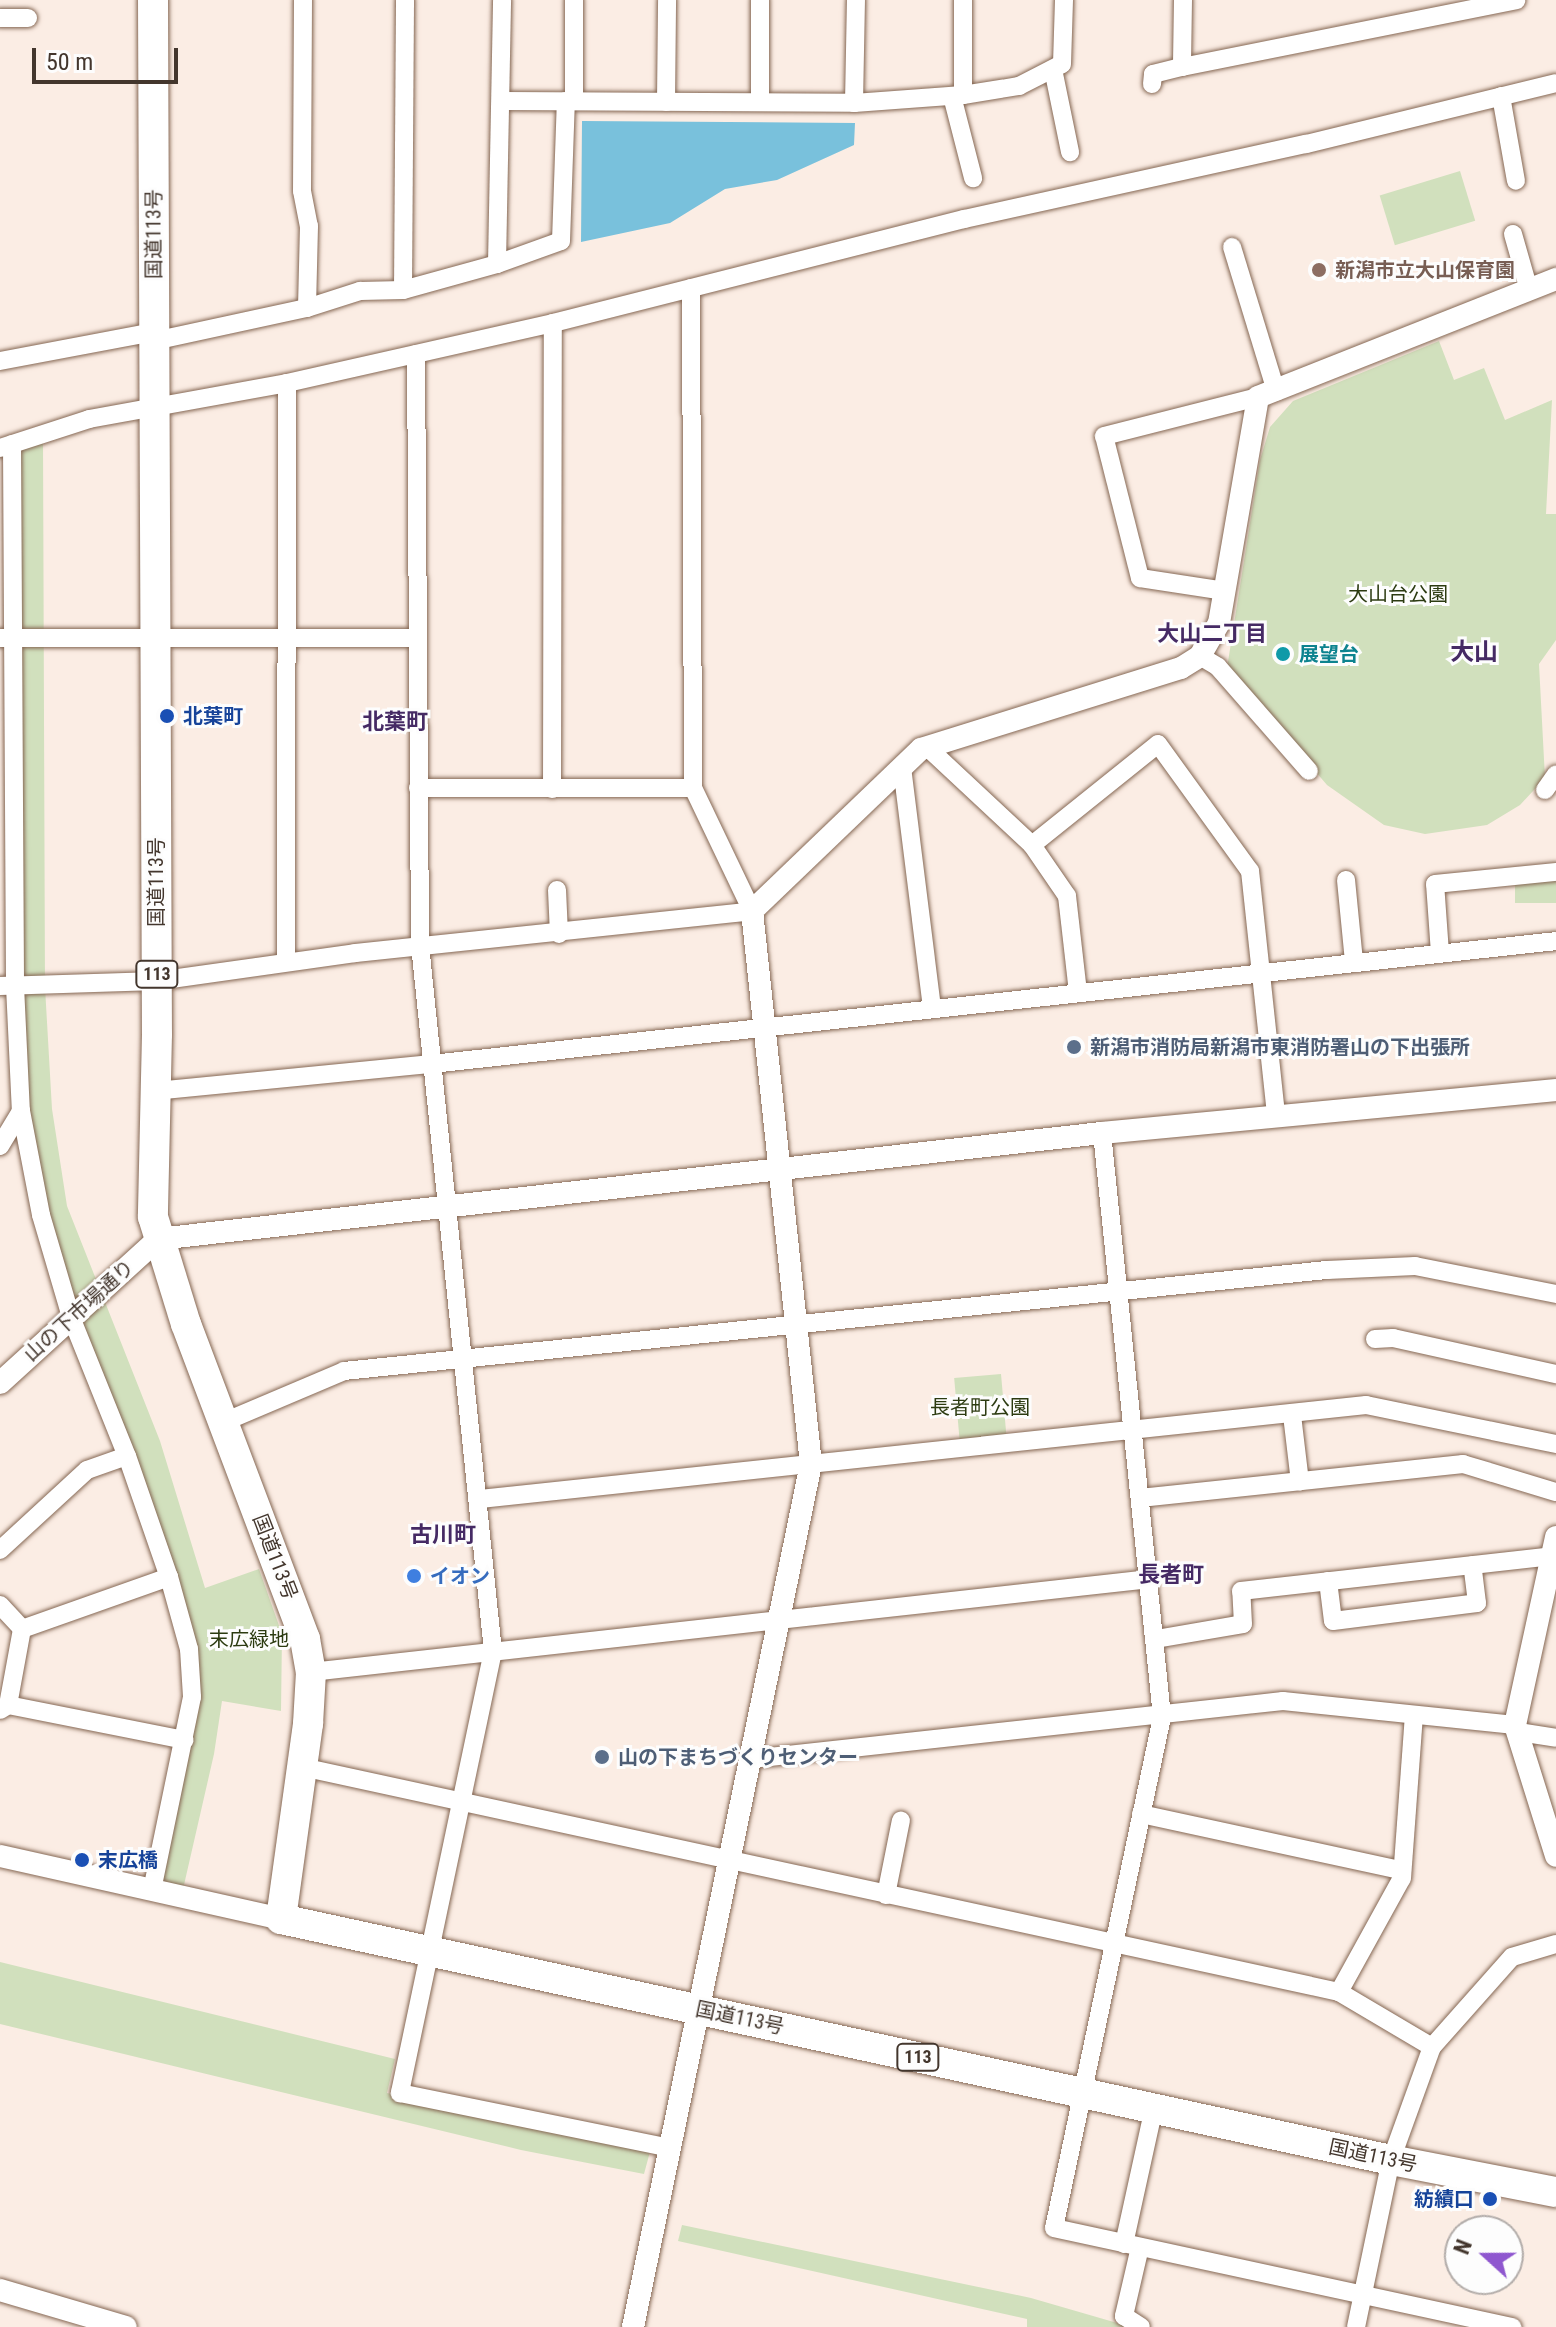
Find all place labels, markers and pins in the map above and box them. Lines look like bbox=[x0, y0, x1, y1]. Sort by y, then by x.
place label: 新潟市立大山保育園 bbox=[1335, 258, 1515, 282]
marker: 新潟市立大山保育園 bbox=[1310, 261, 1328, 279]
place label: 展望台 bbox=[1299, 642, 1359, 666]
marker: 展望台 bbox=[1274, 645, 1292, 663]
place label: 北葉町 bbox=[183, 704, 243, 728]
marker: 北葉町 bbox=[158, 707, 176, 725]
place label: 新潟市消防局新潟市東消防署山の下出張所 bbox=[1090, 1035, 1470, 1059]
marker: 新潟市消防局新潟市東消防署山の下出張所 bbox=[1065, 1038, 1083, 1056]
place label: イオン bbox=[430, 1564, 490, 1588]
marker: イオン bbox=[405, 1567, 423, 1585]
place label: 山の下まちづくりセンター bbox=[618, 1745, 858, 1769]
marker: 山の下まちづくりセンター bbox=[593, 1748, 611, 1766]
place label: 末広橋 bbox=[98, 1848, 158, 1872]
marker: 末広橋 bbox=[73, 1851, 91, 1869]
place label: 紡績口 bbox=[1414, 2187, 1474, 2211]
marker: 紡績口 bbox=[1481, 2190, 1499, 2208]

